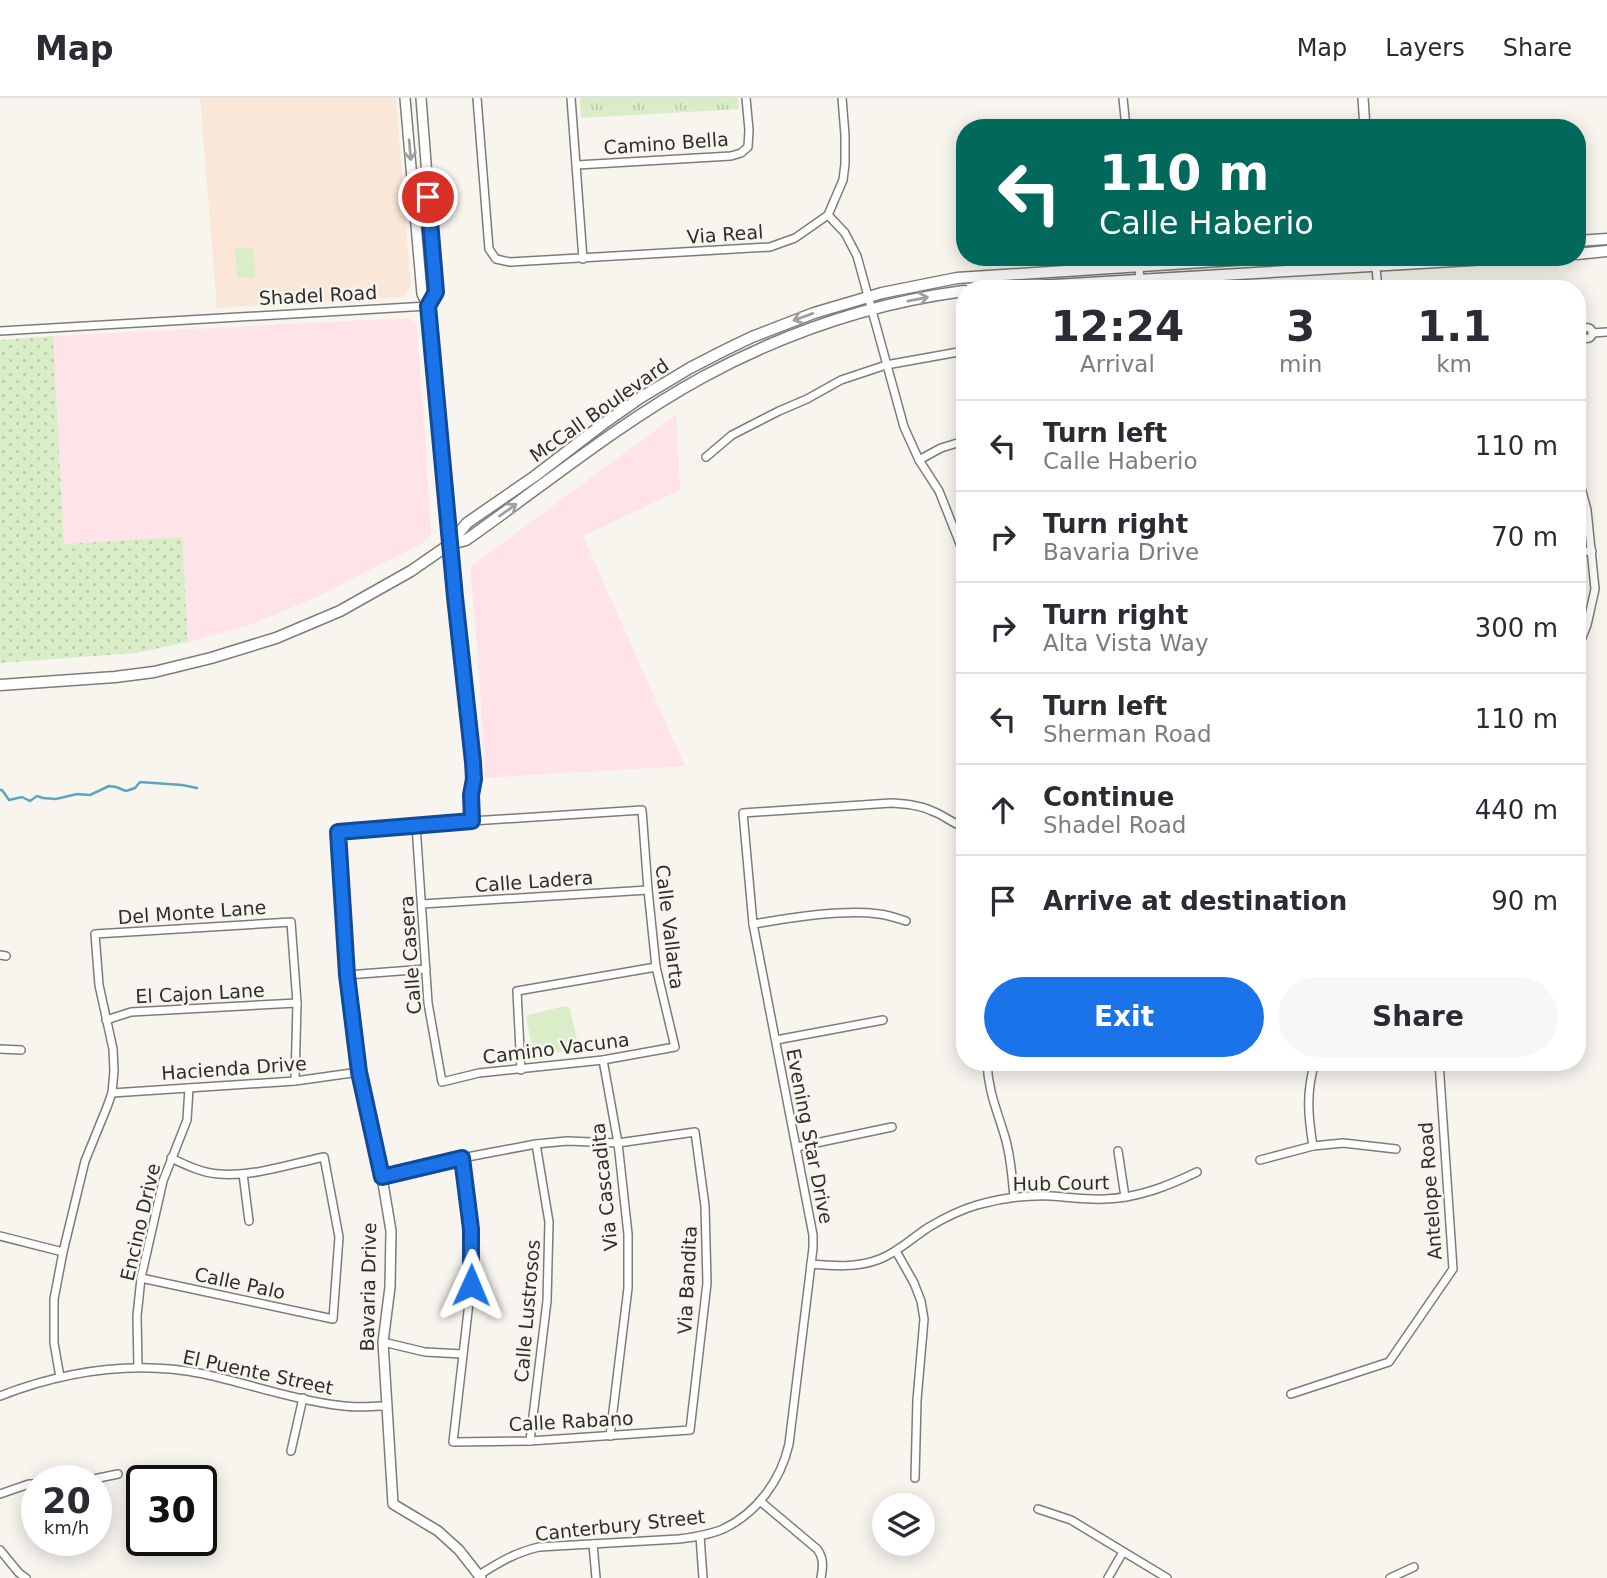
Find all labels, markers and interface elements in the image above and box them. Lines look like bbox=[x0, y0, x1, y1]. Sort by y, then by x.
text: Map bbox=[35, 29, 114, 68]
text: Map bbox=[1297, 34, 1347, 62]
text: Layers bbox=[1385, 34, 1465, 62]
text: Share bbox=[1503, 34, 1572, 62]
street label: Camino Bella bbox=[603, 128, 729, 158]
one-way arrow bbox=[404, 139, 417, 161]
text: 110 m bbox=[1099, 145, 1269, 202]
icon: left bbox=[984, 147, 1075, 238]
pin bbox=[398, 167, 458, 227]
icon: arrive bbox=[409, 178, 447, 216]
text: Calle Haberio bbox=[1099, 204, 1314, 242]
street label: Via Real bbox=[686, 220, 764, 248]
street label: Shadel Road bbox=[258, 281, 378, 309]
one-way arrow bbox=[906, 291, 929, 305]
text: 12:24 bbox=[1051, 302, 1184, 351]
text: 3 bbox=[1286, 302, 1315, 351]
text: 1.1 bbox=[1417, 302, 1491, 351]
one-way arrow bbox=[793, 312, 814, 324]
text: Arrival bbox=[1080, 351, 1155, 377]
text: min bbox=[1279, 351, 1322, 377]
text: km bbox=[1436, 351, 1472, 377]
street label: McCall Boulevard bbox=[525, 354, 673, 466]
text: Turn left bbox=[1043, 418, 1167, 448]
icon: left bbox=[984, 427, 1022, 465]
text: 110 m bbox=[1475, 431, 1558, 461]
text: Calle Haberio bbox=[1043, 448, 1197, 474]
one-way arrow bbox=[498, 503, 517, 517]
text: Turn right bbox=[1043, 509, 1188, 539]
icon: right bbox=[984, 518, 1022, 556]
text: 70 m bbox=[1491, 522, 1558, 552]
text: Bavaria Drive bbox=[1043, 539, 1199, 565]
text: Turn right bbox=[1043, 600, 1188, 630]
icon: right bbox=[984, 609, 1022, 647]
text: 300 m bbox=[1475, 613, 1558, 643]
text: Alta Vista Way bbox=[1043, 630, 1209, 656]
text: Turn left bbox=[1043, 691, 1167, 721]
icon: left bbox=[984, 700, 1022, 738]
text: 110 m bbox=[1475, 704, 1558, 734]
text: Sherman Road bbox=[1043, 721, 1211, 747]
text: Continue bbox=[1043, 782, 1174, 812]
icon: ahead bbox=[984, 791, 1022, 829]
text: 440 m bbox=[1475, 795, 1558, 825]
text: Shadel Road bbox=[1043, 812, 1186, 838]
street label: Calle Vallarta bbox=[651, 863, 689, 991]
street label: Calle Ladera bbox=[474, 866, 594, 896]
icon: arrive bbox=[984, 882, 1022, 920]
text: Arrive at destination bbox=[1043, 886, 1347, 916]
text: 90 m bbox=[1491, 886, 1558, 916]
street label: Calle Casera bbox=[395, 895, 425, 1015]
street label: Del Monte Lane bbox=[117, 896, 267, 928]
button: Exit bbox=[984, 977, 1264, 1057]
button: Share bbox=[1278, 977, 1558, 1057]
street label: El Cajon Lane bbox=[135, 979, 265, 1007]
street label: Camino Vacuna bbox=[481, 1028, 631, 1068]
street label: Evening Star Drive bbox=[782, 1047, 838, 1225]
street label: Hacienda Drive bbox=[161, 1052, 307, 1084]
street label: Antelope Road bbox=[1414, 1121, 1446, 1261]
street label: Via Cascadita bbox=[586, 1122, 622, 1252]
street label: Encino Drive bbox=[116, 1161, 164, 1283]
street label: Hub Court bbox=[1013, 1171, 1109, 1195]
street label: Bavaria Drive bbox=[356, 1222, 380, 1352]
street label: Via Bandita bbox=[673, 1225, 701, 1335]
street label: Calle Lustrosos bbox=[510, 1239, 544, 1383]
position arrow bbox=[434, 1248, 508, 1322]
street label: Calle Palo bbox=[193, 1263, 287, 1303]
street label: El Puente Street bbox=[181, 1345, 335, 1399]
street label: Calle Rabano bbox=[508, 1407, 634, 1435]
speed limit sign: 30 bbox=[126, 1465, 217, 1556]
text: 20 bbox=[42, 1481, 91, 1521]
map controls bbox=[872, 1493, 935, 1556]
button: layers bbox=[872, 1493, 935, 1556]
street label: Canterbury Street bbox=[534, 1505, 706, 1545]
text: km/h bbox=[44, 1517, 89, 1538]

